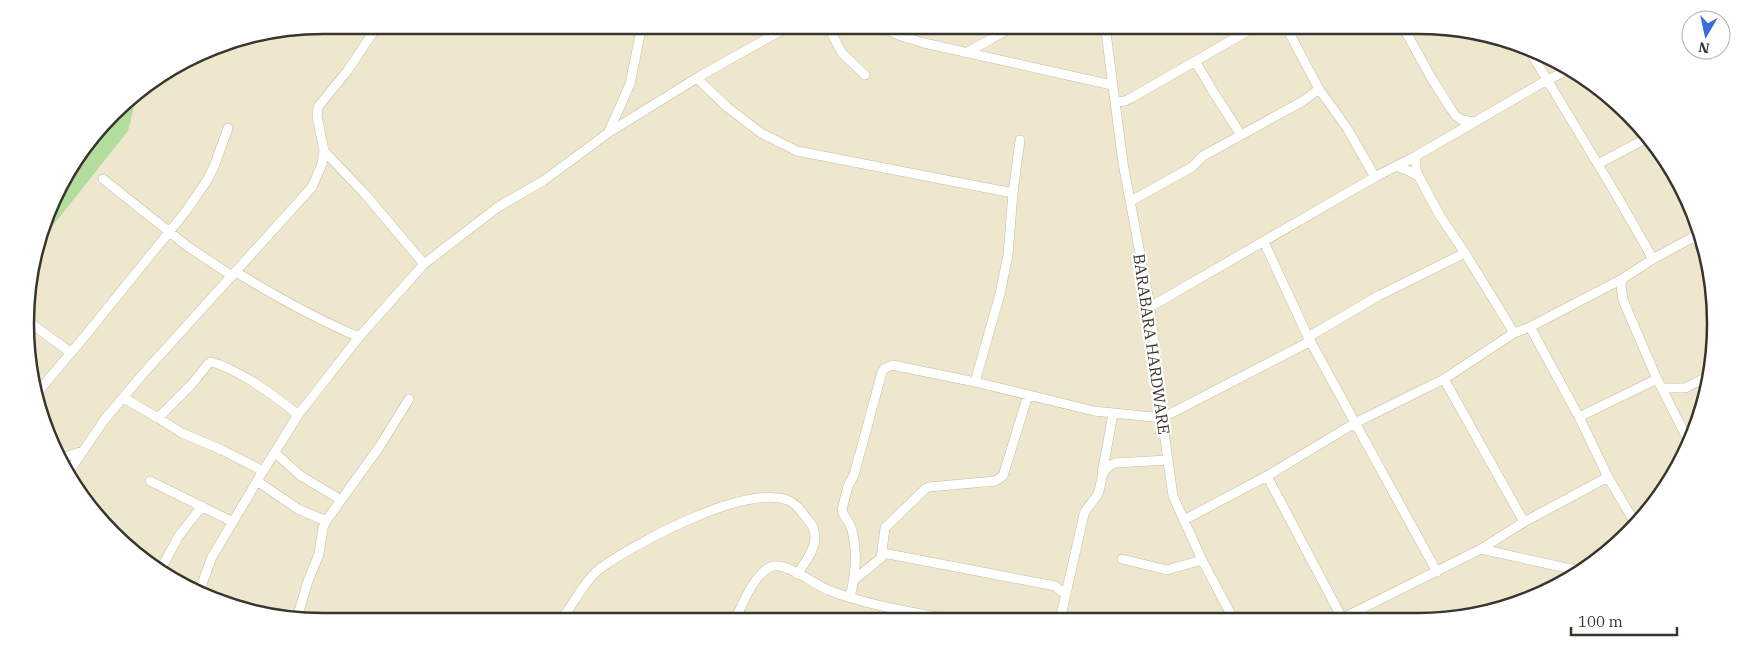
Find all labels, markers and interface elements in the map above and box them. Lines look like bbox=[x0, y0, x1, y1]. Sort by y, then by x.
north arrow bbox=[1681, 10, 1731, 60]
text: N bbox=[1697, 38, 1711, 58]
street label: BARABARA HARDWARE bbox=[1129, 252, 1175, 436]
scale bar bbox=[1571, 604, 1677, 636]
text: 100 m bbox=[1578, 612, 1623, 631]

